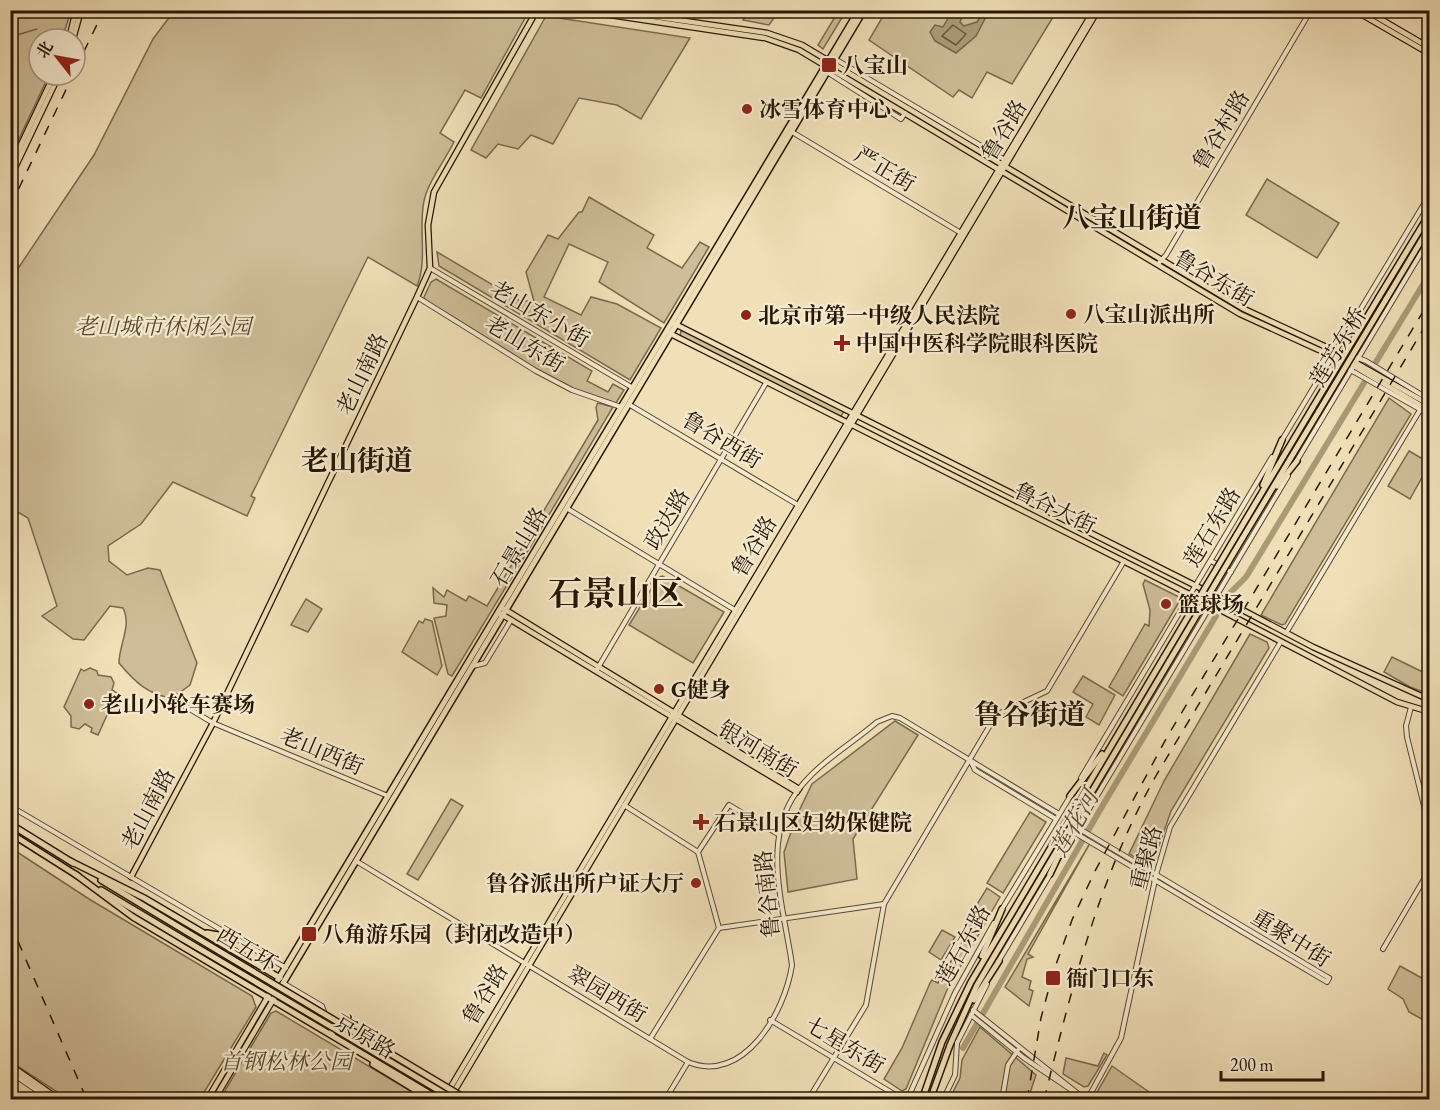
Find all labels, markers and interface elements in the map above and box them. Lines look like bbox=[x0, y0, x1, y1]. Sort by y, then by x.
north arrow bbox=[27, 27, 87, 87]
text: 北 bbox=[31, 37, 58, 62]
place label: 八宝山 bbox=[842, 51, 908, 80]
marker: 八宝山 bbox=[820, 56, 838, 74]
street label: 鲁谷村路 bbox=[1186, 85, 1256, 175]
street label: 鲁谷路 bbox=[975, 94, 1033, 166]
place label: 冰雪体育中心 bbox=[759, 95, 891, 124]
marker: 冰雪体育中心 bbox=[740, 102, 754, 116]
street label: 严正街 bbox=[849, 140, 921, 198]
district label: 八宝山街道 bbox=[1062, 199, 1202, 235]
street label: 鲁谷东街 bbox=[1169, 243, 1259, 313]
street label: 老山东小街 bbox=[485, 274, 595, 354]
place label: 八宝山派出所 bbox=[1083, 300, 1215, 329]
place label: 北京市第一中级人民法院 bbox=[758, 301, 1000, 330]
street label: 莲芳东桥 bbox=[1303, 302, 1373, 392]
marker: 八宝山派出所 bbox=[1064, 307, 1078, 321]
marker: 北京市第一中级人民法院 bbox=[739, 308, 753, 322]
street label: 老山东街 bbox=[480, 309, 570, 379]
park label: 老山城市休闲公园 bbox=[75, 312, 254, 341]
street label: 老山南路 bbox=[330, 328, 394, 420]
place label: 中国中医科学院眼科医院 bbox=[856, 329, 1098, 358]
marker: 中国中医科学院眼科医院 bbox=[833, 334, 851, 352]
street label: 鲁谷西街 bbox=[677, 405, 767, 475]
district label: 老山街道 bbox=[301, 442, 413, 478]
street label: 鲁谷大街 bbox=[1009, 476, 1101, 540]
street label: 莲石东路 bbox=[1177, 482, 1247, 572]
street label: 政达路 bbox=[638, 483, 696, 555]
street label: 石景山路 bbox=[484, 502, 554, 592]
street label: 鲁谷路 bbox=[725, 510, 783, 582]
district label: 石景山区 bbox=[548, 571, 684, 615]
place label: 篮球场 bbox=[1178, 590, 1244, 619]
marker: 篮球场 bbox=[1159, 597, 1173, 611]
place label: G健身 bbox=[671, 675, 731, 704]
marker: G健身 bbox=[652, 682, 666, 696]
place label: 老山小轮车赛场 bbox=[101, 690, 255, 719]
district label: 鲁谷街道 bbox=[974, 696, 1086, 732]
marker: 老山小轮车赛场 bbox=[82, 697, 96, 711]
street label: 银河南街 bbox=[713, 714, 803, 784]
street label: 老山西街 bbox=[276, 720, 368, 782]
street label: 老山南路 bbox=[115, 763, 181, 855]
water label: 莲花河 bbox=[1043, 781, 1107, 862]
place label: 石景山区妇幼保健院 bbox=[714, 808, 912, 837]
marker: 石景山区妇幼保健院 bbox=[692, 813, 710, 831]
street label: 重聚路 bbox=[1123, 822, 1169, 894]
street label: 鲁谷南路 bbox=[748, 849, 786, 939]
place label: 鲁谷派出所户证大厅 bbox=[486, 869, 684, 898]
marker: 鲁谷派出所户证大厅 bbox=[689, 876, 703, 890]
street label: 莲石东路 bbox=[929, 899, 997, 991]
street label: 重聚中街 bbox=[1246, 902, 1336, 974]
street label: 西五环 bbox=[211, 920, 283, 978]
place label: 八角游乐园（封闭改造中） bbox=[322, 920, 586, 949]
marker: 八角游乐园（封闭改造中） bbox=[300, 925, 318, 943]
street label: 鲁谷路 bbox=[456, 958, 514, 1030]
street label: 翠园西街 bbox=[562, 959, 652, 1029]
place label: 衙门口东 bbox=[1066, 964, 1154, 993]
marker: 衙门口东 bbox=[1044, 969, 1062, 987]
street label: 京原路 bbox=[329, 1007, 401, 1065]
street label: 七星东街 bbox=[800, 1010, 890, 1080]
scale bar bbox=[1221, 1044, 1323, 1082]
park label: 首钢松林公园 bbox=[220, 1047, 355, 1076]
text: 200 m bbox=[1230, 1053, 1274, 1076]

